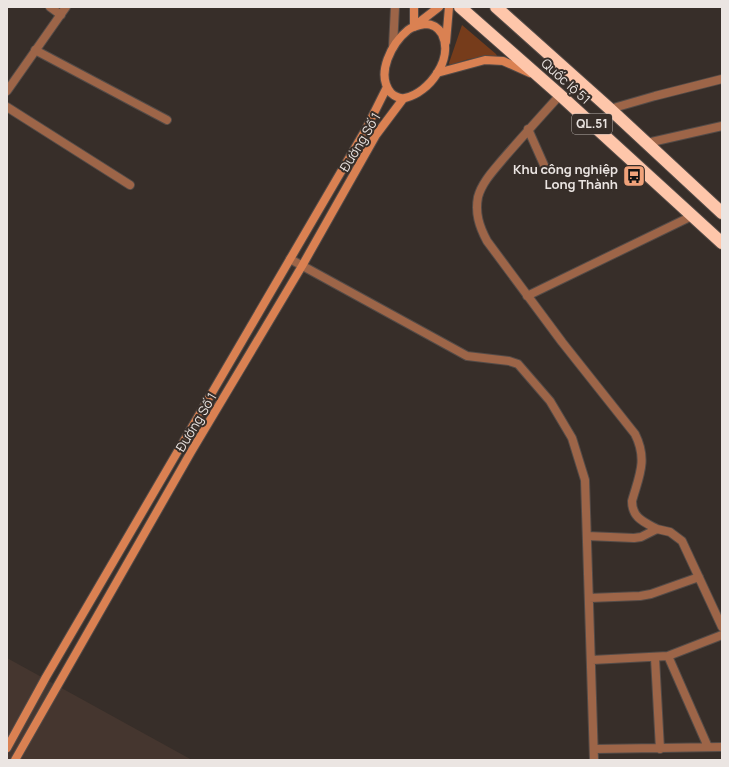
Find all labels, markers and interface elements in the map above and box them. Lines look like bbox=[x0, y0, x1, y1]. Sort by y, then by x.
street label: Quốc lộ 51 bbox=[537, 54, 595, 108]
street label: Đường Số 1 bbox=[335, 109, 385, 175]
road number: QL.51 bbox=[572, 114, 612, 134]
place label: Khu công nghiệp Long Thành bbox=[513, 160, 618, 193]
bus stop icon: Khu công nghiệp Long Thành bbox=[621, 163, 647, 189]
street label: Đường Số 1 bbox=[171, 389, 221, 455]

